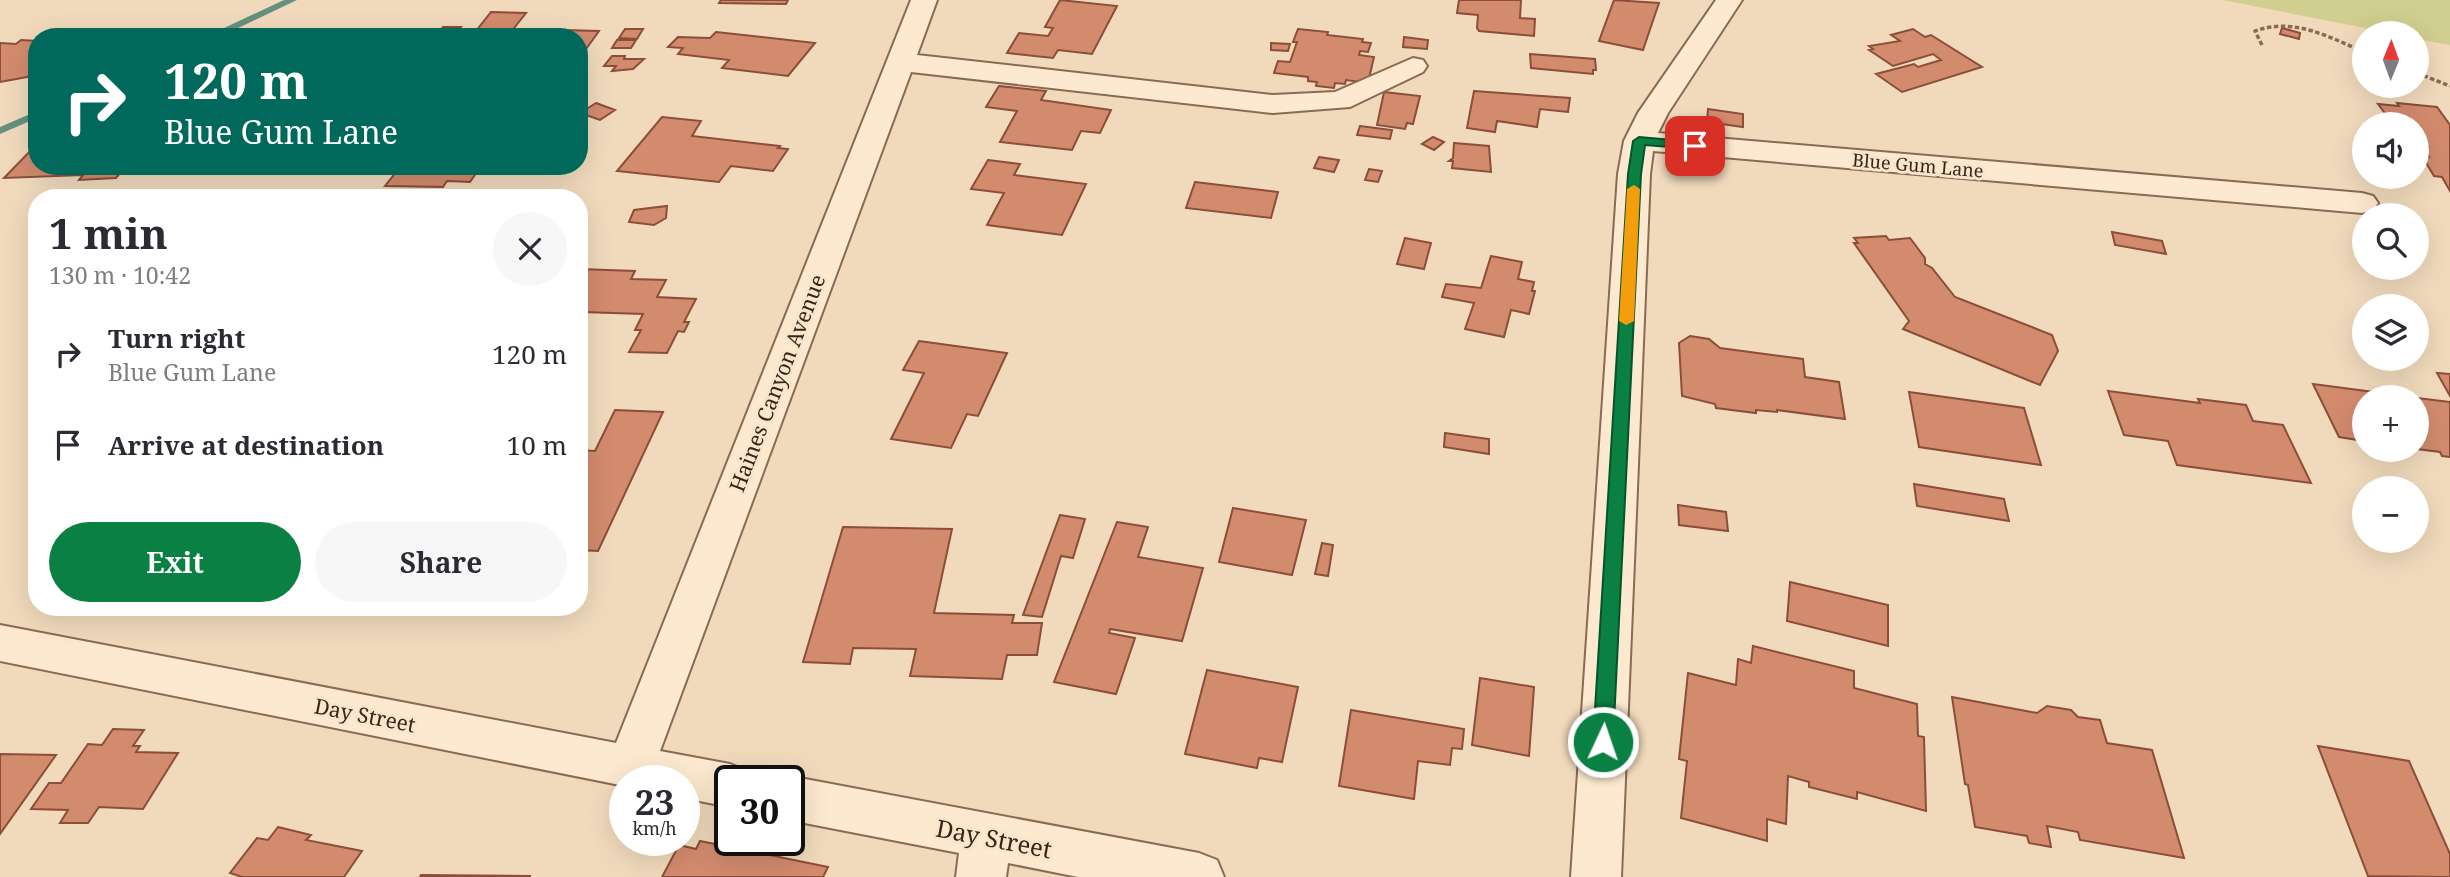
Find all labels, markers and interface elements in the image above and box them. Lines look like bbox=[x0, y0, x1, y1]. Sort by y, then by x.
north arrow bbox=[2352, 21, 2429, 98]
map controls bbox=[2352, 21, 2429, 553]
text: 120 m bbox=[164, 47, 308, 113]
icon: right bbox=[49, 56, 140, 147]
text: Blue Gum Lane bbox=[164, 110, 398, 153]
button: sound bbox=[2352, 112, 2429, 189]
pin bbox=[1665, 116, 1725, 176]
icon: arrive bbox=[1676, 127, 1714, 165]
street label: Blue Gum Lane bbox=[1851, 147, 1985, 183]
button: search bbox=[2352, 203, 2429, 280]
text: 1 min bbox=[49, 204, 168, 261]
button: close bbox=[493, 212, 567, 286]
text: 130 m · 10:42 bbox=[49, 259, 191, 291]
street label: Haines Canyon Avenue bbox=[723, 270, 831, 496]
button: layers bbox=[2352, 294, 2429, 371]
text: Turn right bbox=[108, 320, 245, 356]
icon: right bbox=[49, 335, 87, 373]
text: 120 m bbox=[492, 336, 567, 372]
text: Blue Gum Lane bbox=[108, 356, 276, 388]
button: + bbox=[2352, 385, 2429, 462]
icon: arrive bbox=[49, 426, 87, 464]
text: Arrive at destination bbox=[108, 427, 384, 463]
text: 10 m bbox=[507, 427, 567, 463]
button: − bbox=[2352, 476, 2429, 553]
button: Exit bbox=[49, 522, 301, 602]
button: Share bbox=[315, 522, 567, 602]
street label: Day Street bbox=[312, 691, 418, 739]
position arrow bbox=[1566, 705, 1640, 779]
speed limit sign: 30 bbox=[714, 765, 805, 856]
text: 23 bbox=[635, 778, 674, 825]
street label: Day Street bbox=[933, 811, 1055, 865]
text: km/h bbox=[632, 816, 677, 840]

